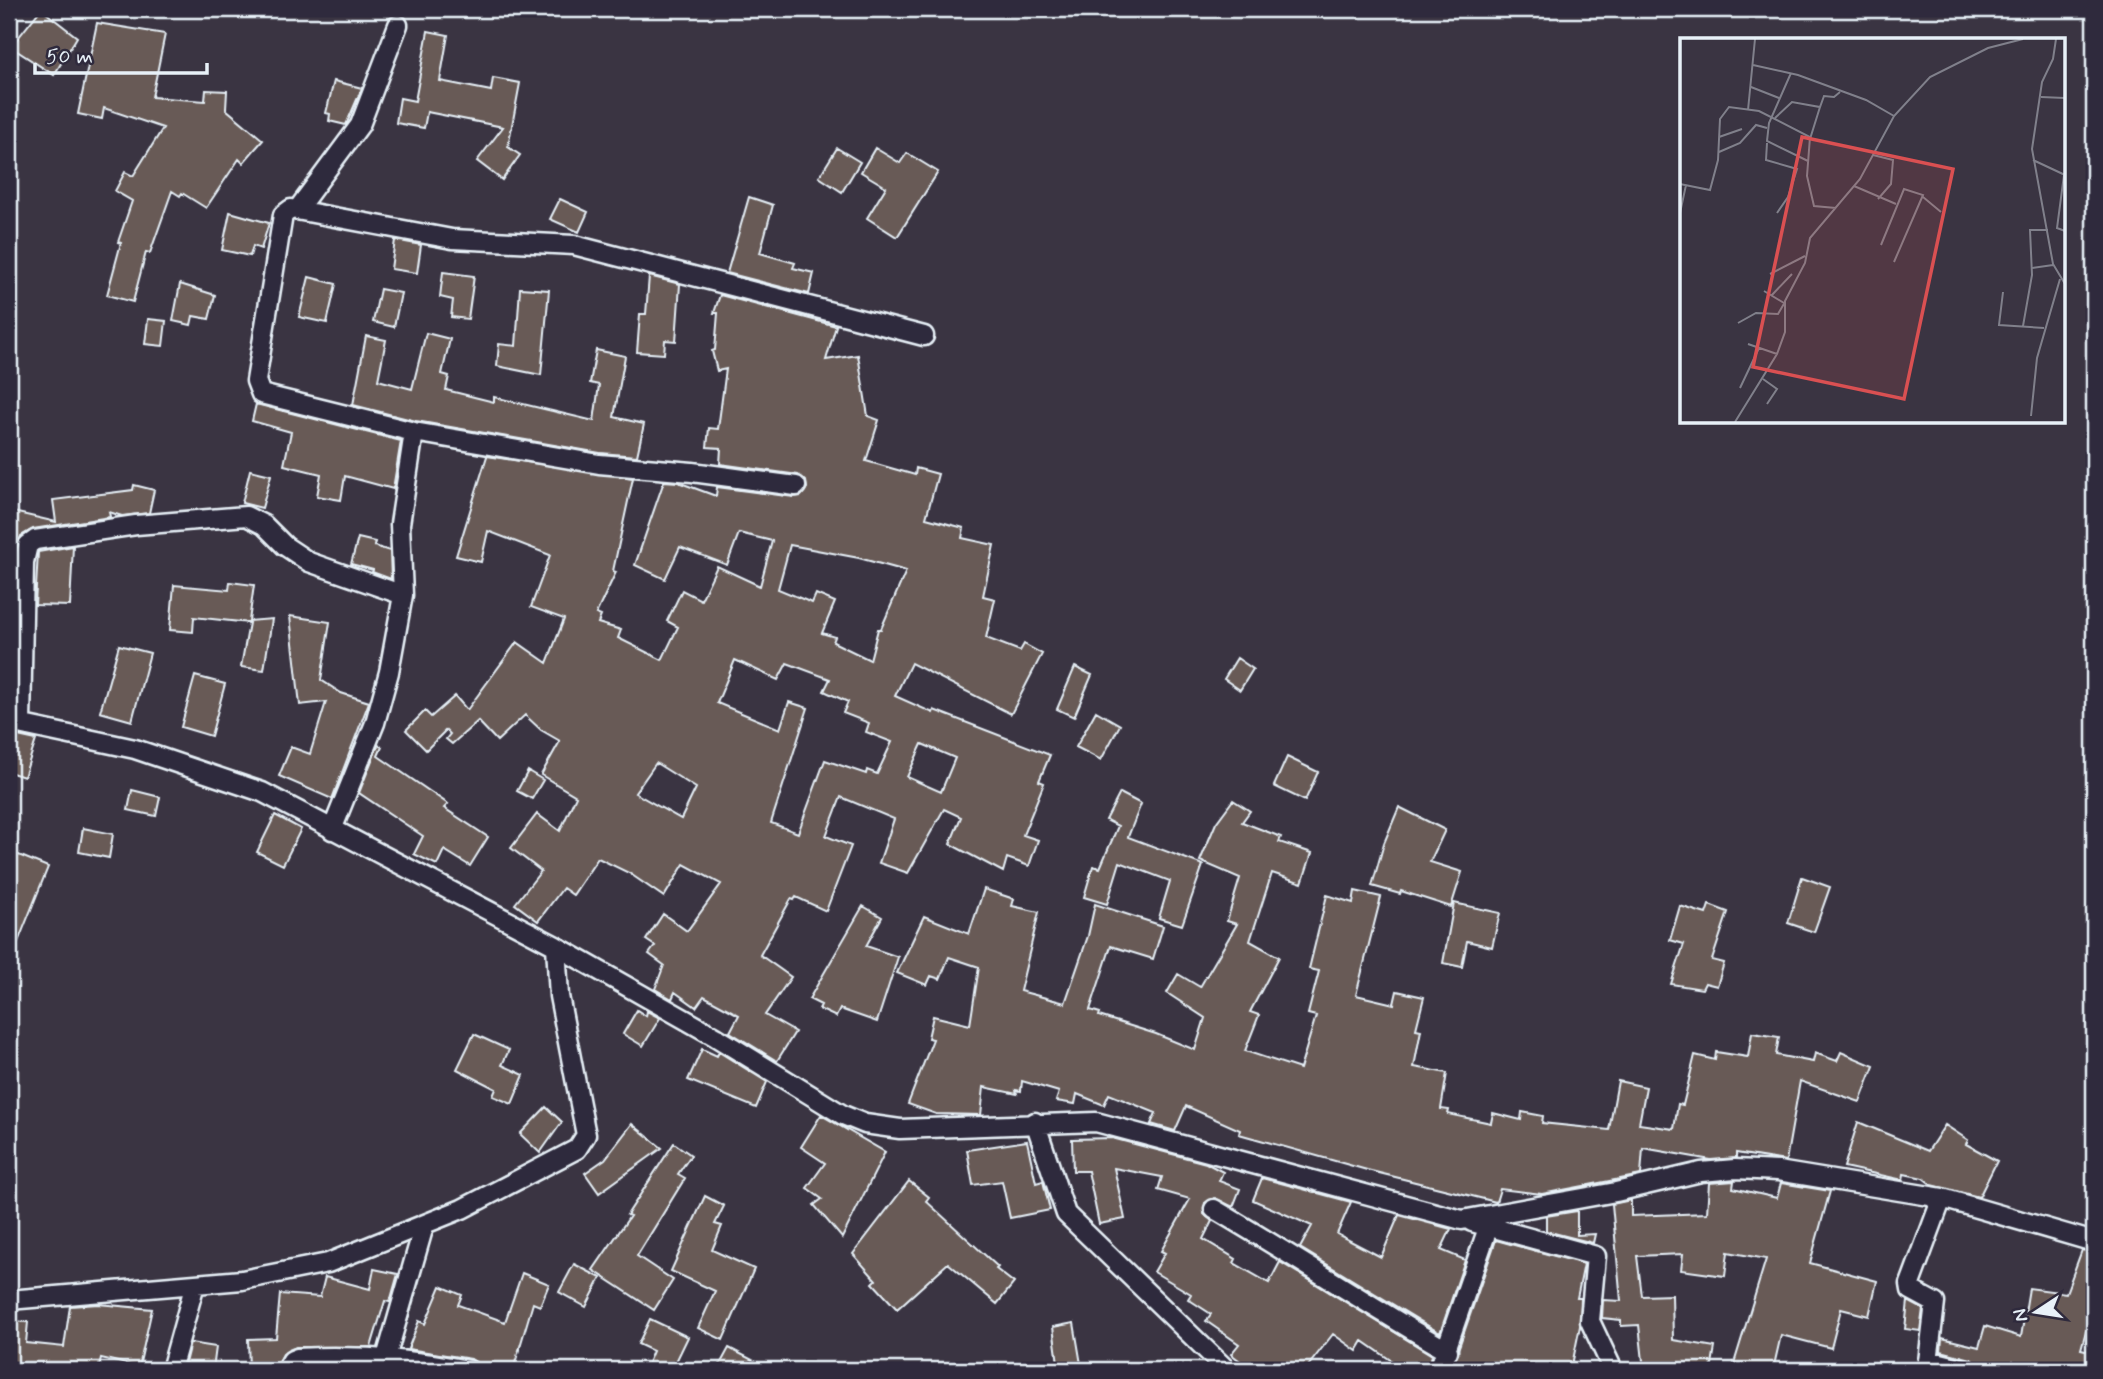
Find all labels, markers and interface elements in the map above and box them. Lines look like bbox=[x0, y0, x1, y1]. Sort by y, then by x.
scale bar bbox=[35, 32, 206, 76]
inset map bbox=[1680, 38, 2064, 424]
text: 50 m bbox=[46, 43, 93, 71]
north arrow bbox=[2002, 1278, 2072, 1348]
text: N bbox=[2007, 1306, 2034, 1324]

